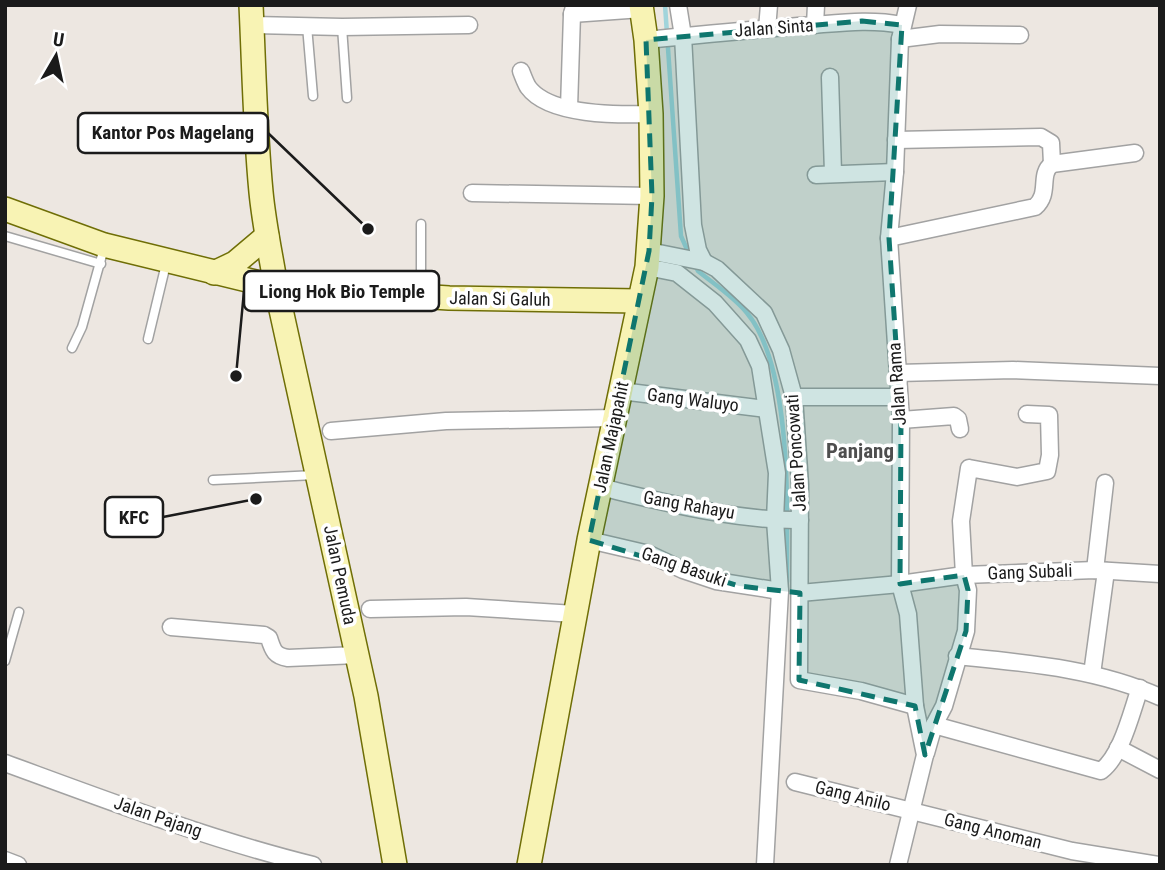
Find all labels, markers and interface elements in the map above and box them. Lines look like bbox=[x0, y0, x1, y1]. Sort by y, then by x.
street label: Jalan Sinta bbox=[734, 14, 814, 41]
north arrow bbox=[21, 21, 91, 91]
text: U bbox=[51, 27, 66, 52]
callout: Kantor Pos Magelang bbox=[78, 113, 268, 153]
text: Kantor Pos Magelang bbox=[92, 121, 254, 144]
callout: Liong Hok Bio Temple bbox=[244, 271, 439, 311]
text: Liong Hok Bio Temple bbox=[259, 280, 425, 303]
street label: Jalan Si Galuh bbox=[449, 287, 551, 310]
street label: Jalan Rama bbox=[883, 342, 910, 426]
street label: Jalan Majapahit bbox=[588, 379, 633, 495]
street label: Gang Waluyo bbox=[646, 383, 740, 416]
street label: Jalan Poncowati bbox=[781, 394, 810, 512]
district label: Panjang bbox=[826, 439, 894, 463]
street label: Gang Rahayu bbox=[642, 486, 736, 523]
callout: KFC bbox=[105, 497, 163, 537]
text: KFC bbox=[119, 506, 149, 529]
street label: Jalan Pemuda bbox=[320, 523, 361, 626]
street label: Gang Basuki bbox=[639, 542, 729, 591]
street label: Gang Subali bbox=[987, 560, 1073, 583]
street label: Gang Anilo bbox=[813, 776, 893, 815]
street label: Jalan Pajang bbox=[111, 792, 205, 841]
street label: Gang Anoman bbox=[942, 808, 1044, 853]

